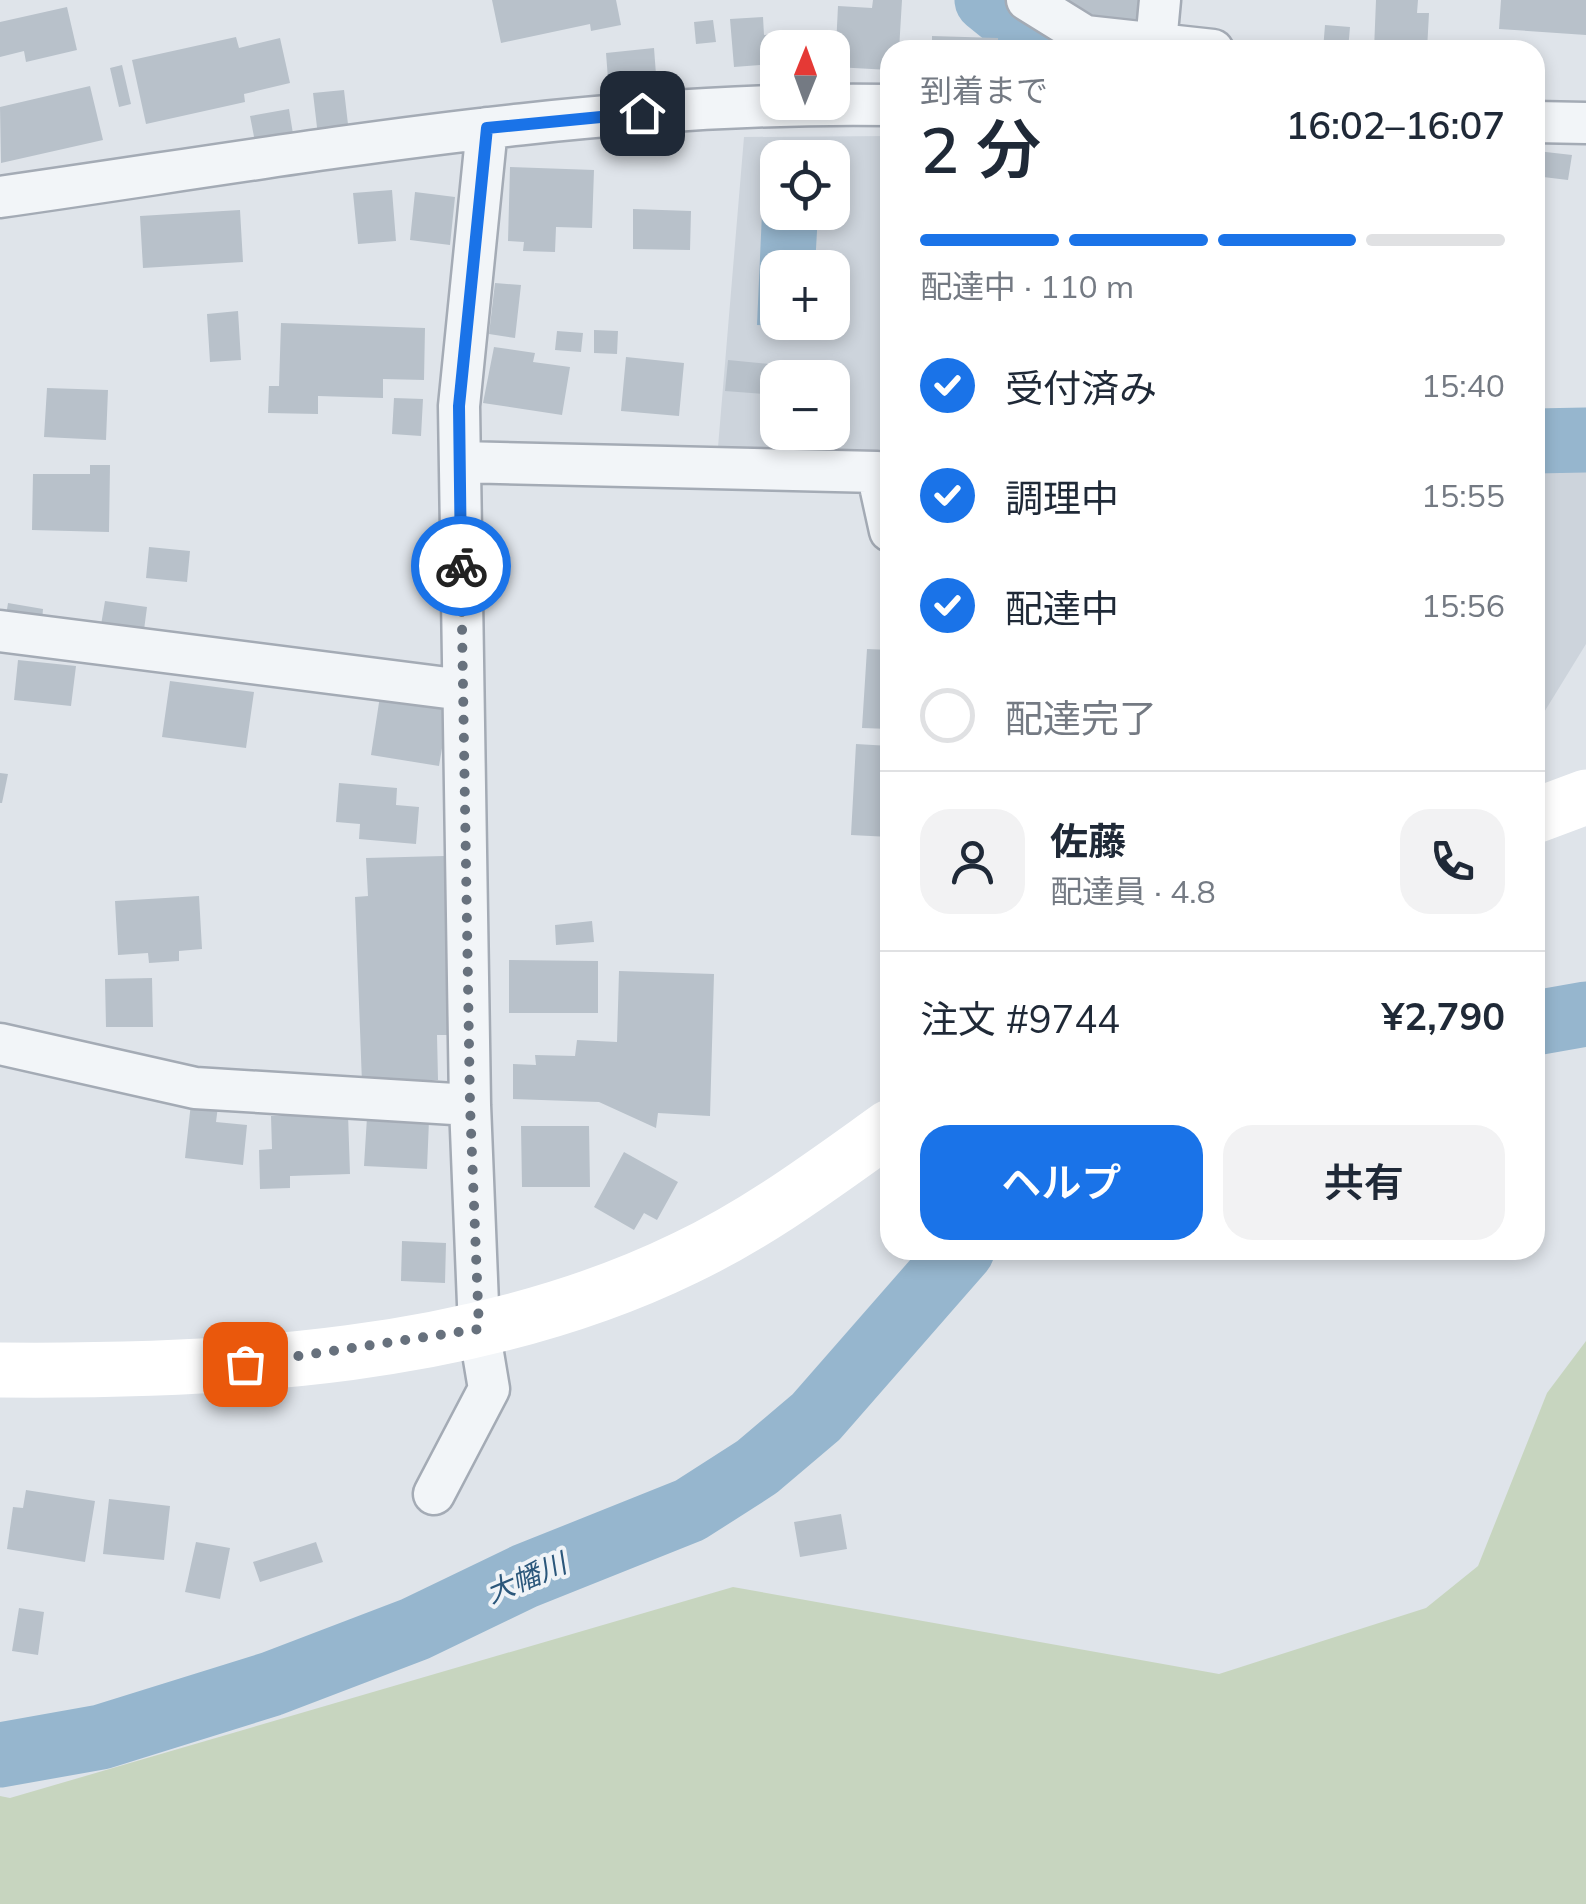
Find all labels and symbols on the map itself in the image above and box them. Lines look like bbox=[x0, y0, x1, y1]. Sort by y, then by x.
north arrow bbox=[760, 30, 850, 120]
pin bbox=[600, 71, 685, 156]
courier bbox=[411, 516, 511, 616]
pin bbox=[203, 1322, 288, 1407]
water label: 大幡川 bbox=[480, 1544, 574, 1610]

